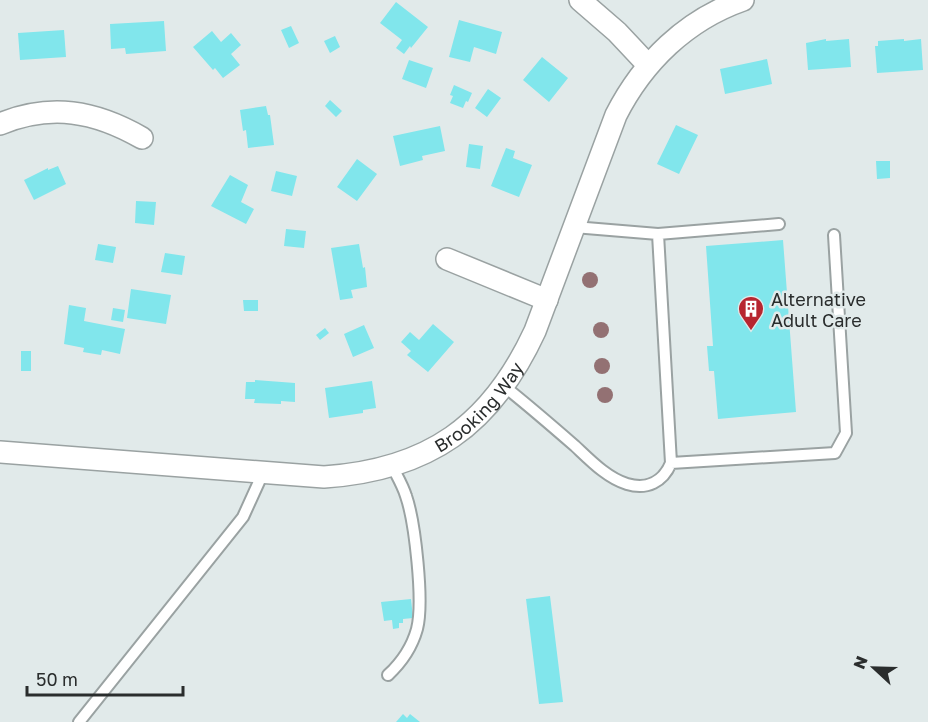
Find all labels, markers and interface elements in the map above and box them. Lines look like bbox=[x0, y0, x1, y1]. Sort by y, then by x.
place label: Alternative Adult Care bbox=[771, 288, 866, 331]
building icon: Alternative Adult Care bbox=[736, 294, 766, 332]
street label: Brooking Way bbox=[430, 358, 527, 457]
north arrow bbox=[844, 638, 904, 698]
text: N bbox=[849, 653, 872, 672]
scale bar bbox=[27, 659, 183, 697]
text: 50 m bbox=[36, 668, 78, 690]

